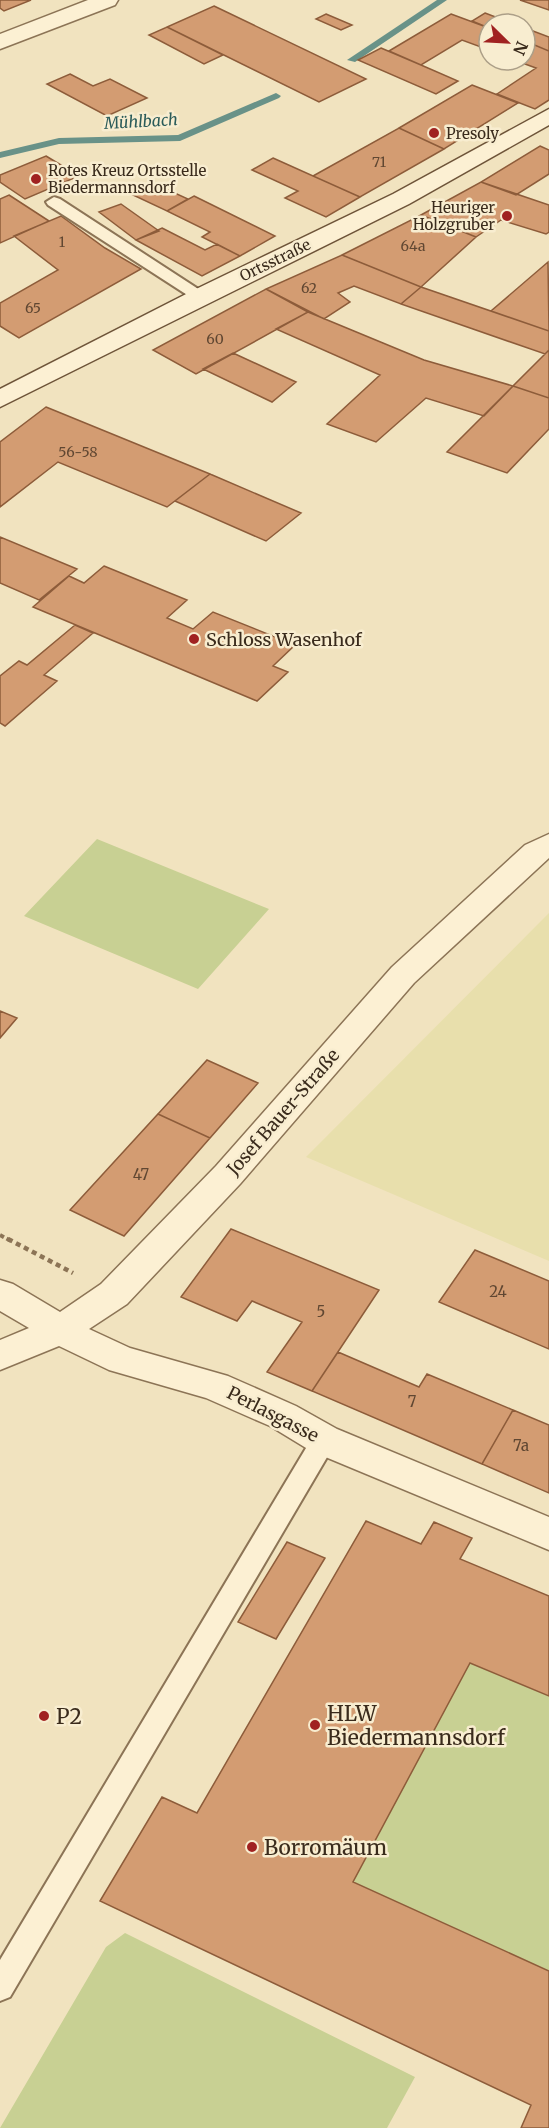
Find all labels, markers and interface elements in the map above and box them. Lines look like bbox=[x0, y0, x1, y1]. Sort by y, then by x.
north arrow bbox=[477, 12, 537, 72]
text: N bbox=[509, 38, 532, 58]
water label: Mühlbach bbox=[103, 109, 178, 133]
place label: Presoly bbox=[446, 124, 499, 143]
marker: Presoly bbox=[427, 126, 441, 140]
house number: 71 bbox=[372, 153, 386, 171]
place label: Rotes Kreuz Ortsstelle Biedermannsdorf bbox=[48, 161, 206, 197]
marker: Rotes Kreuz Ortsstelle Biedermannsdorf bbox=[29, 172, 43, 186]
place label: Heuriger Holzgruber bbox=[413, 198, 495, 234]
marker: Heuriger Holzgruber bbox=[500, 209, 514, 223]
house number: 1 bbox=[59, 233, 65, 251]
street label: Ortsstraße bbox=[236, 235, 314, 285]
house number: 64a bbox=[401, 237, 426, 255]
house number: 62 bbox=[301, 279, 317, 297]
house number: 65 bbox=[25, 299, 41, 317]
house number: 60 bbox=[206, 330, 224, 348]
house number: 56-58 bbox=[58, 443, 98, 461]
place label: Schloss Wasenhof bbox=[206, 628, 363, 651]
marker: Schloss Wasenhof bbox=[187, 632, 201, 646]
street label: Josef Bauer-Straße bbox=[221, 1044, 344, 1181]
house number: 47 bbox=[133, 1165, 150, 1184]
house number: 24 bbox=[489, 1282, 507, 1301]
house number: 5 bbox=[317, 1302, 325, 1321]
street label: Perlasgasse bbox=[223, 1381, 323, 1447]
house number: 7 bbox=[408, 1392, 417, 1411]
house number: 7a bbox=[513, 1436, 529, 1455]
place label: HLW Biedermannsdorf bbox=[327, 1700, 506, 1751]
place label: P2 bbox=[56, 1703, 82, 1730]
marker: P2 bbox=[37, 1709, 51, 1723]
marker: HLW Biedermannsdorf bbox=[308, 1718, 322, 1732]
place label: Borromäum bbox=[264, 1834, 387, 1861]
marker: Borromäum bbox=[245, 1840, 259, 1854]

